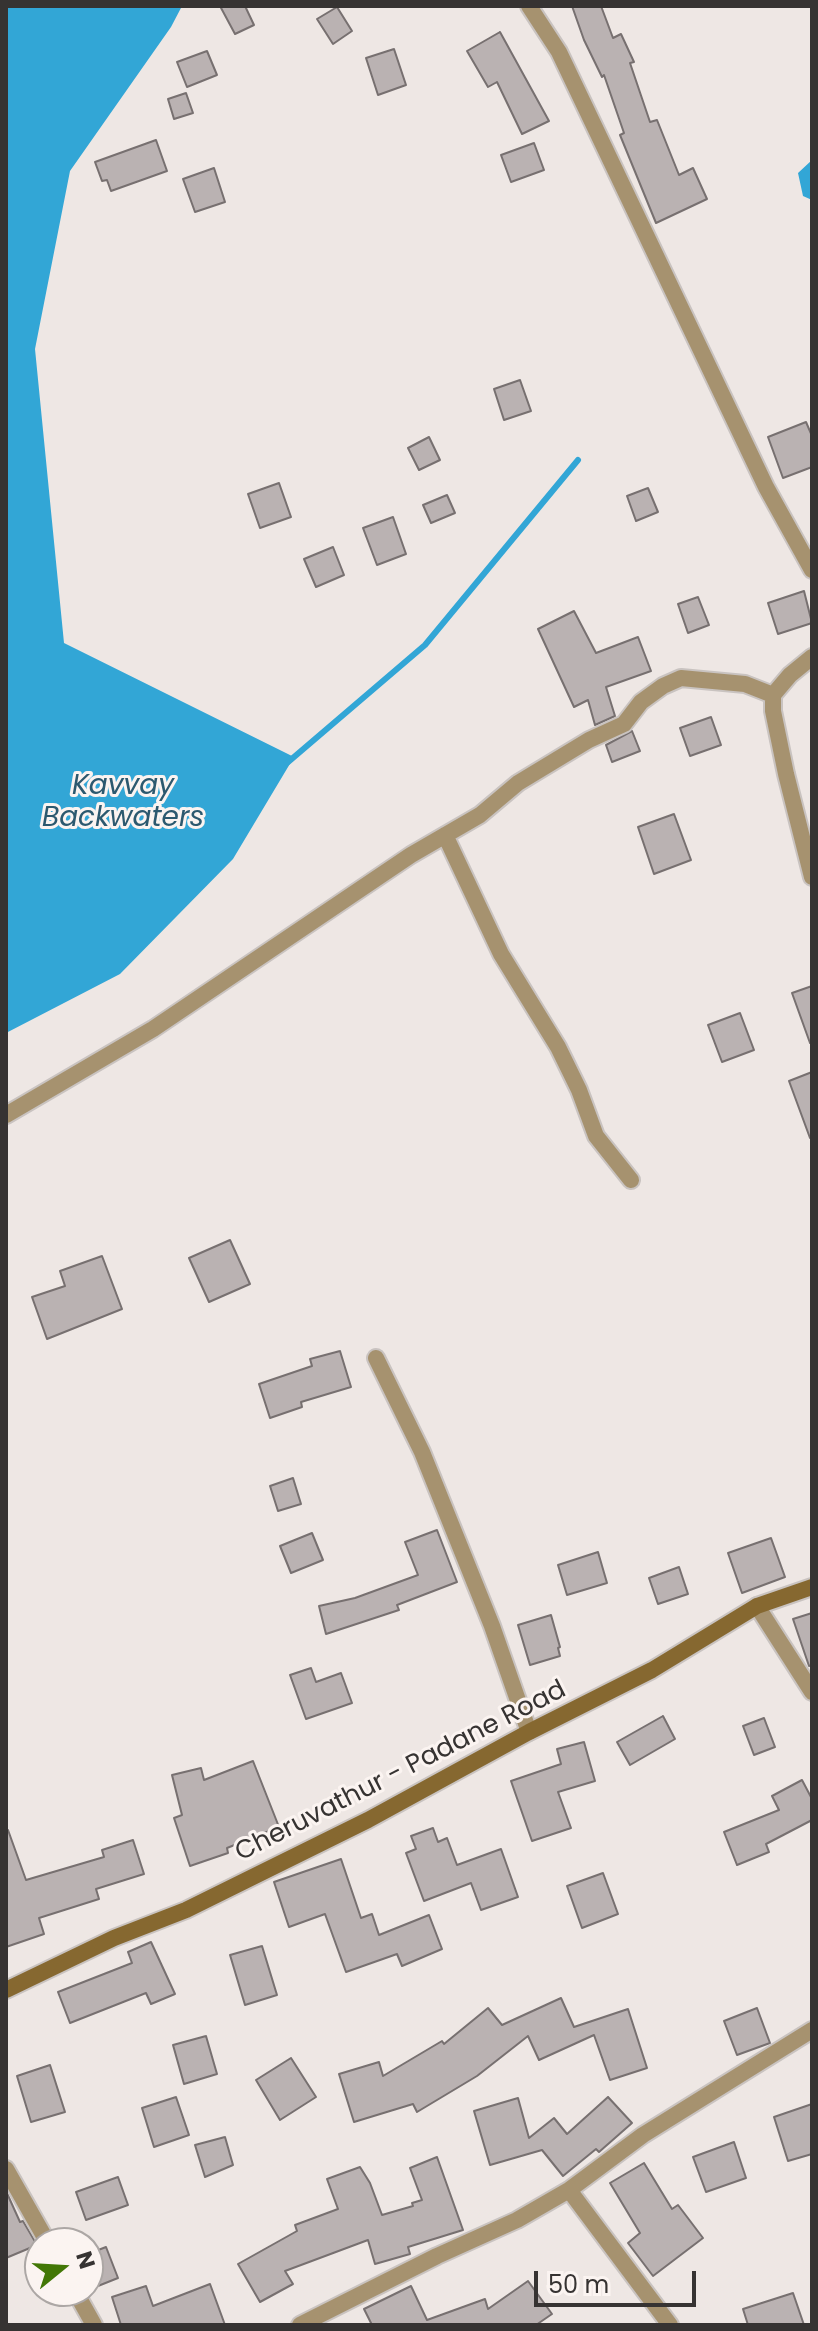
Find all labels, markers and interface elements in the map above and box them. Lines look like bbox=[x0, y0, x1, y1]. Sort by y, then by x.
water label: Kavvay Backwaters bbox=[42, 770, 204, 836]
street label: Cheruvathur - Padane Road bbox=[230, 1675, 572, 1869]
north arrow bbox=[24, 2227, 104, 2307]
text: N bbox=[68, 2247, 103, 2273]
scale bar bbox=[538, 2255, 700, 2305]
text: 50 m bbox=[548, 2268, 609, 2301]

